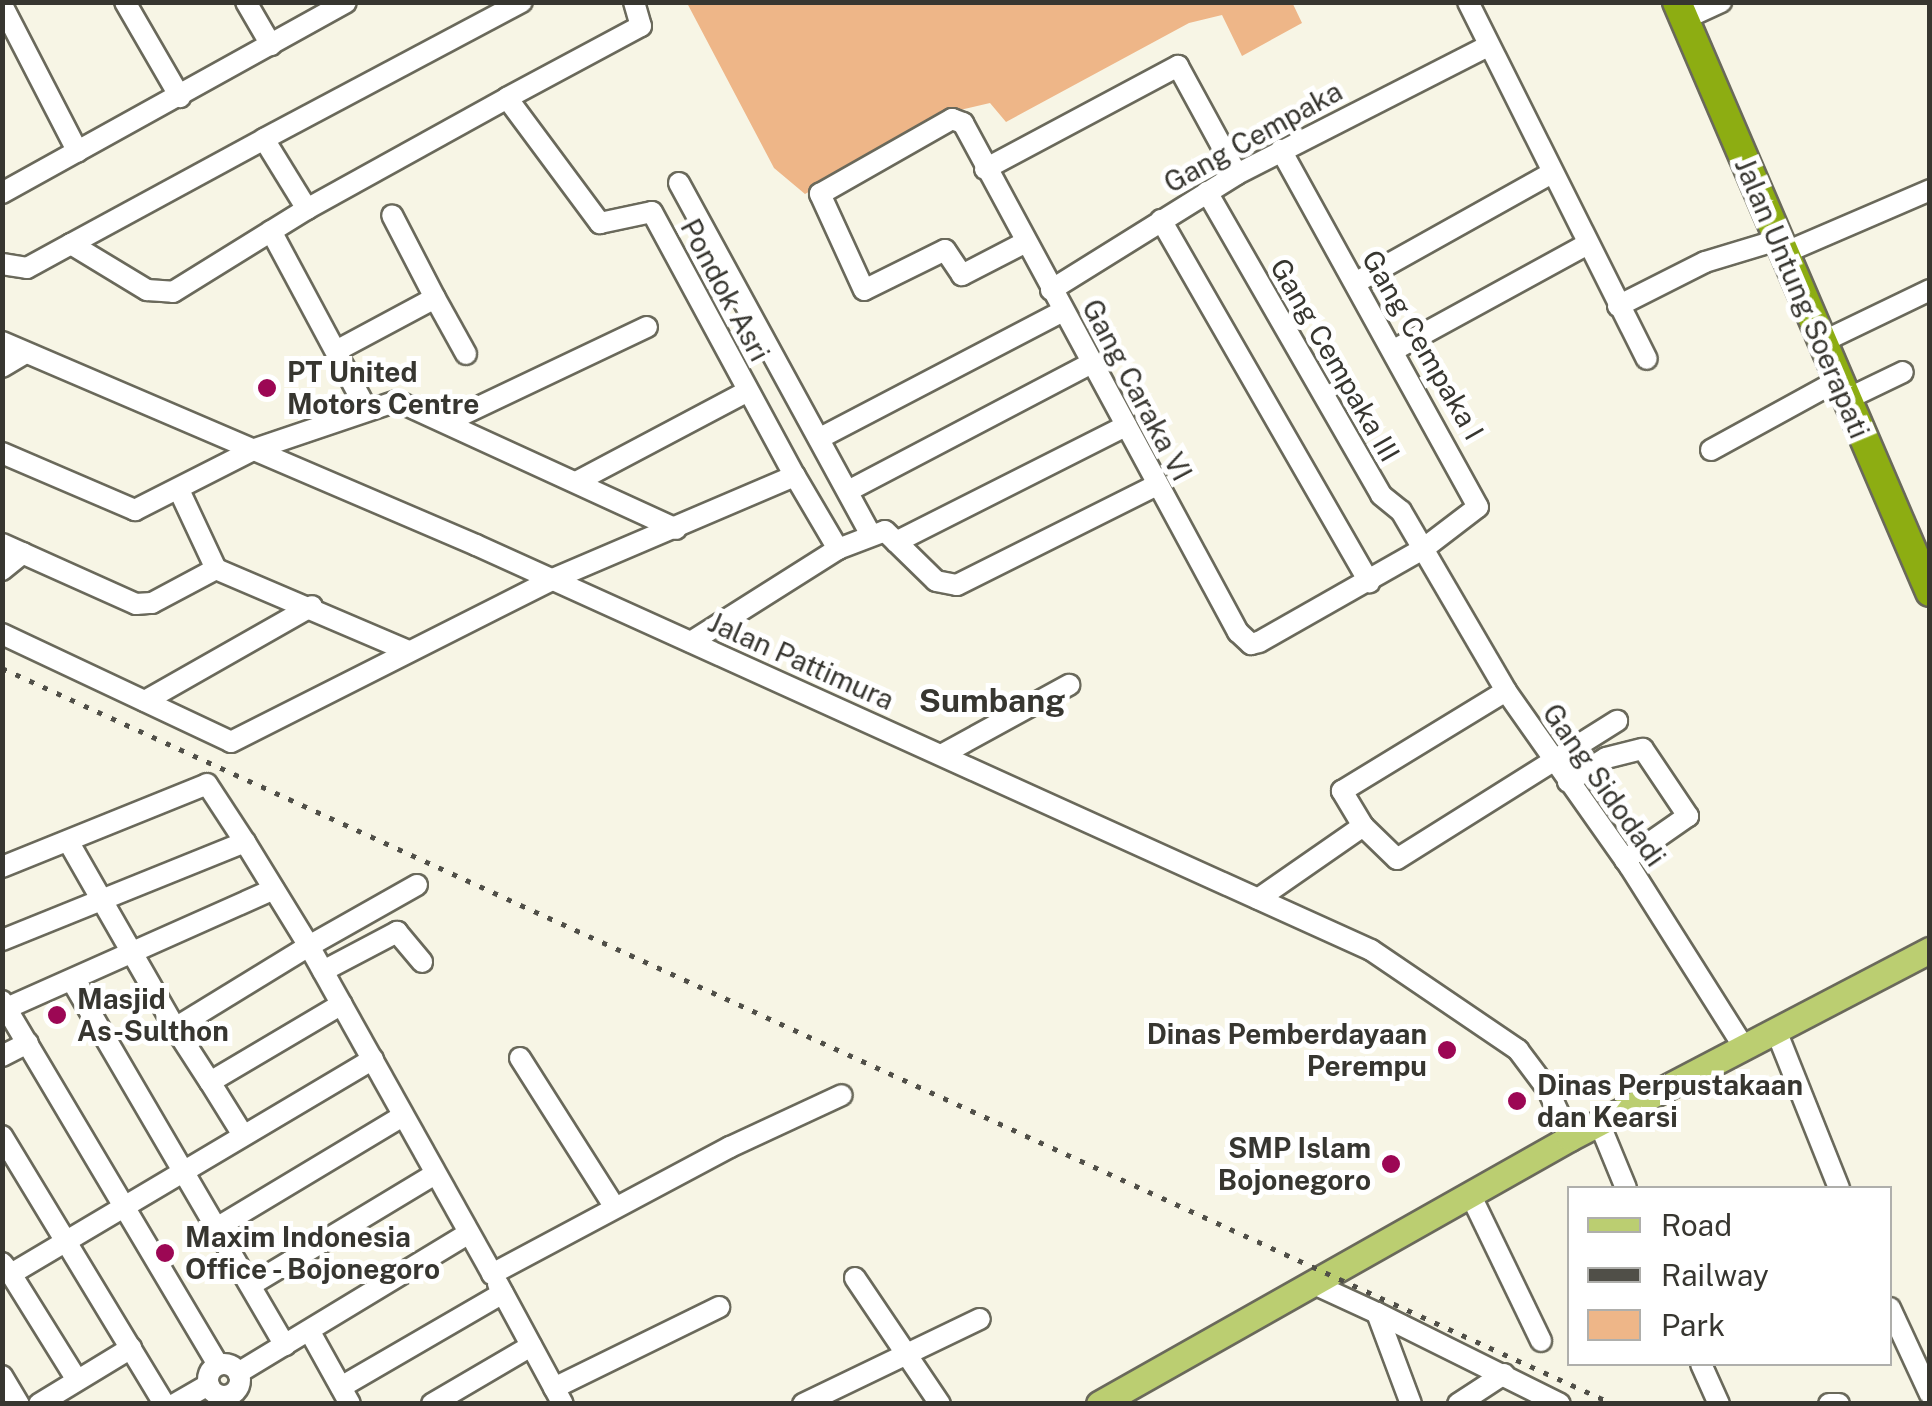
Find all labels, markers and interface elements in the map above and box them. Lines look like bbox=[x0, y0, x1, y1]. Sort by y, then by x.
street label: Gang Cempaka bbox=[1158, 74, 1348, 200]
street label: Jalan Untung Soerapati bbox=[1728, 153, 1876, 443]
street label: Pondok Asri bbox=[674, 213, 776, 367]
street label: Gang Cempaka I bbox=[1355, 244, 1491, 446]
street label: Gang Cempaka III bbox=[1263, 252, 1407, 468]
street label: Gang Caraka VI bbox=[1075, 293, 1199, 487]
place label: PT United Motors Centre bbox=[287, 355, 480, 421]
marker: PT United Motors Centre bbox=[256, 377, 278, 399]
street label: Jalan Pattimura bbox=[703, 605, 899, 717]
district label: Sumbang bbox=[919, 682, 1065, 720]
street label: Gang Sidodadi bbox=[1536, 697, 1672, 873]
place label: Masjid As-Sulthon bbox=[77, 982, 229, 1048]
marker: Masjid As-Sulthon bbox=[46, 1004, 68, 1026]
place label: Dinas Pemberdayaan Perempu bbox=[1146, 1017, 1427, 1083]
marker: Dinas Pemberdayaan Perempu bbox=[1436, 1039, 1458, 1061]
place label: Dinas Perpustakaan dan Kearsi bbox=[1537, 1068, 1803, 1134]
marker: Dinas Perpustakaan dan Kearsi bbox=[1506, 1090, 1528, 1112]
place label: SMP Islam Bojonegoro bbox=[1218, 1131, 1371, 1197]
marker: SMP Islam Bojonegoro bbox=[1380, 1153, 1402, 1175]
legend bbox=[1567, 1186, 1892, 1366]
text: Road bbox=[1661, 1207, 1732, 1243]
place label: Maxim Indonesia Office - Bojonegoro bbox=[185, 1220, 444, 1286]
marker: Maxim Indonesia Office - Bojonegoro bbox=[154, 1242, 176, 1264]
text: Railway bbox=[1661, 1257, 1769, 1293]
text: Park bbox=[1661, 1307, 1725, 1343]

